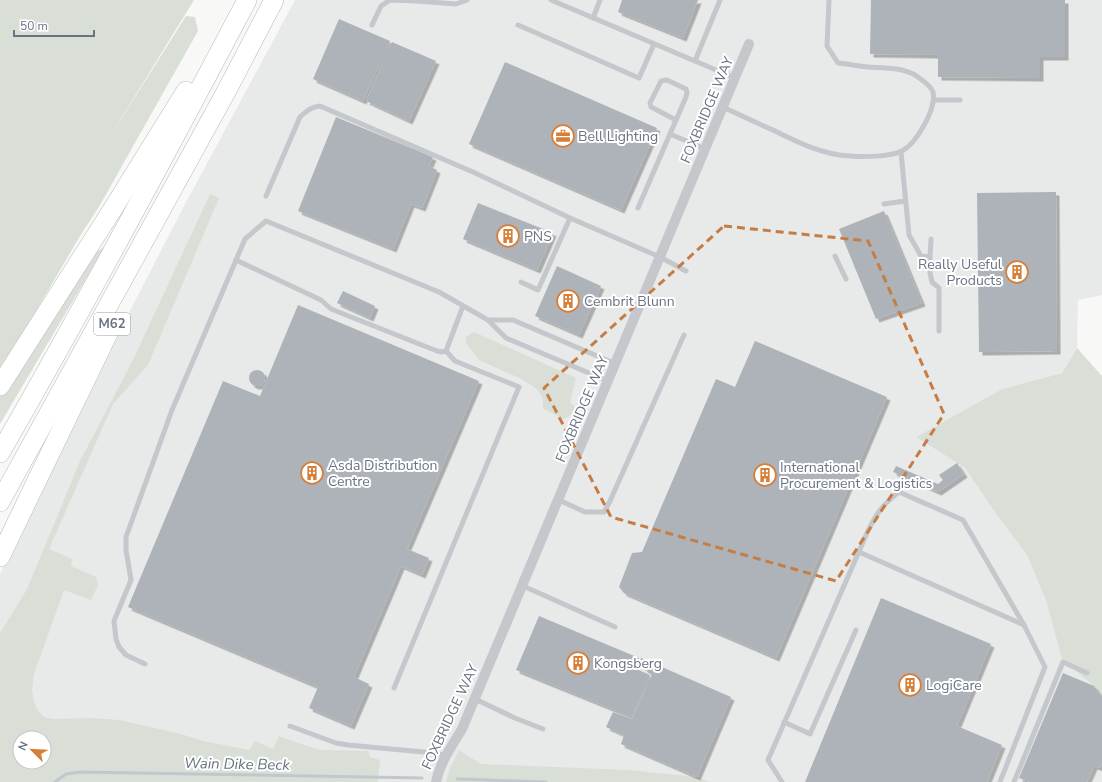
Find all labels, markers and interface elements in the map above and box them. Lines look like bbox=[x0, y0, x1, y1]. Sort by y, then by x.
scale bar bbox=[14, 12, 94, 38]
text: 50 m bbox=[20, 18, 48, 34]
street label: FOXBRIDGE WAY bbox=[676, 53, 738, 166]
office icon: Bell Lighting bbox=[550, 123, 576, 149]
place label: Bell Lighting bbox=[578, 127, 658, 146]
building icon: PNS bbox=[495, 223, 521, 249]
place label: PNS bbox=[524, 227, 552, 246]
place label: Really Useful Products bbox=[918, 255, 1003, 290]
building icon: Really Useful Products bbox=[1004, 259, 1030, 285]
building icon: Cembrit Blunn bbox=[555, 288, 581, 314]
place label: Cembrit Blunn bbox=[584, 292, 675, 311]
road number: M62 bbox=[94, 313, 130, 335]
street label: FOXBRIDGE WAY bbox=[551, 352, 613, 465]
place label: Asda Distribution Centre bbox=[328, 456, 437, 491]
place label: International Procurement & Logistics bbox=[780, 458, 932, 493]
building icon: Asda Distribution Centre bbox=[299, 460, 325, 486]
building icon: International Procurement & Logistics bbox=[752, 462, 778, 488]
building icon: Kongsberg bbox=[565, 650, 591, 676]
place label: Kongsberg bbox=[594, 654, 662, 673]
street label: FOXBRIDGE WAY bbox=[417, 661, 483, 773]
building icon: LogiCare bbox=[897, 672, 923, 698]
place label: LogiCare bbox=[926, 676, 982, 695]
north arrow bbox=[12, 730, 52, 770]
text: N bbox=[15, 739, 32, 753]
water label: Wain Dike Beck bbox=[184, 753, 291, 775]

